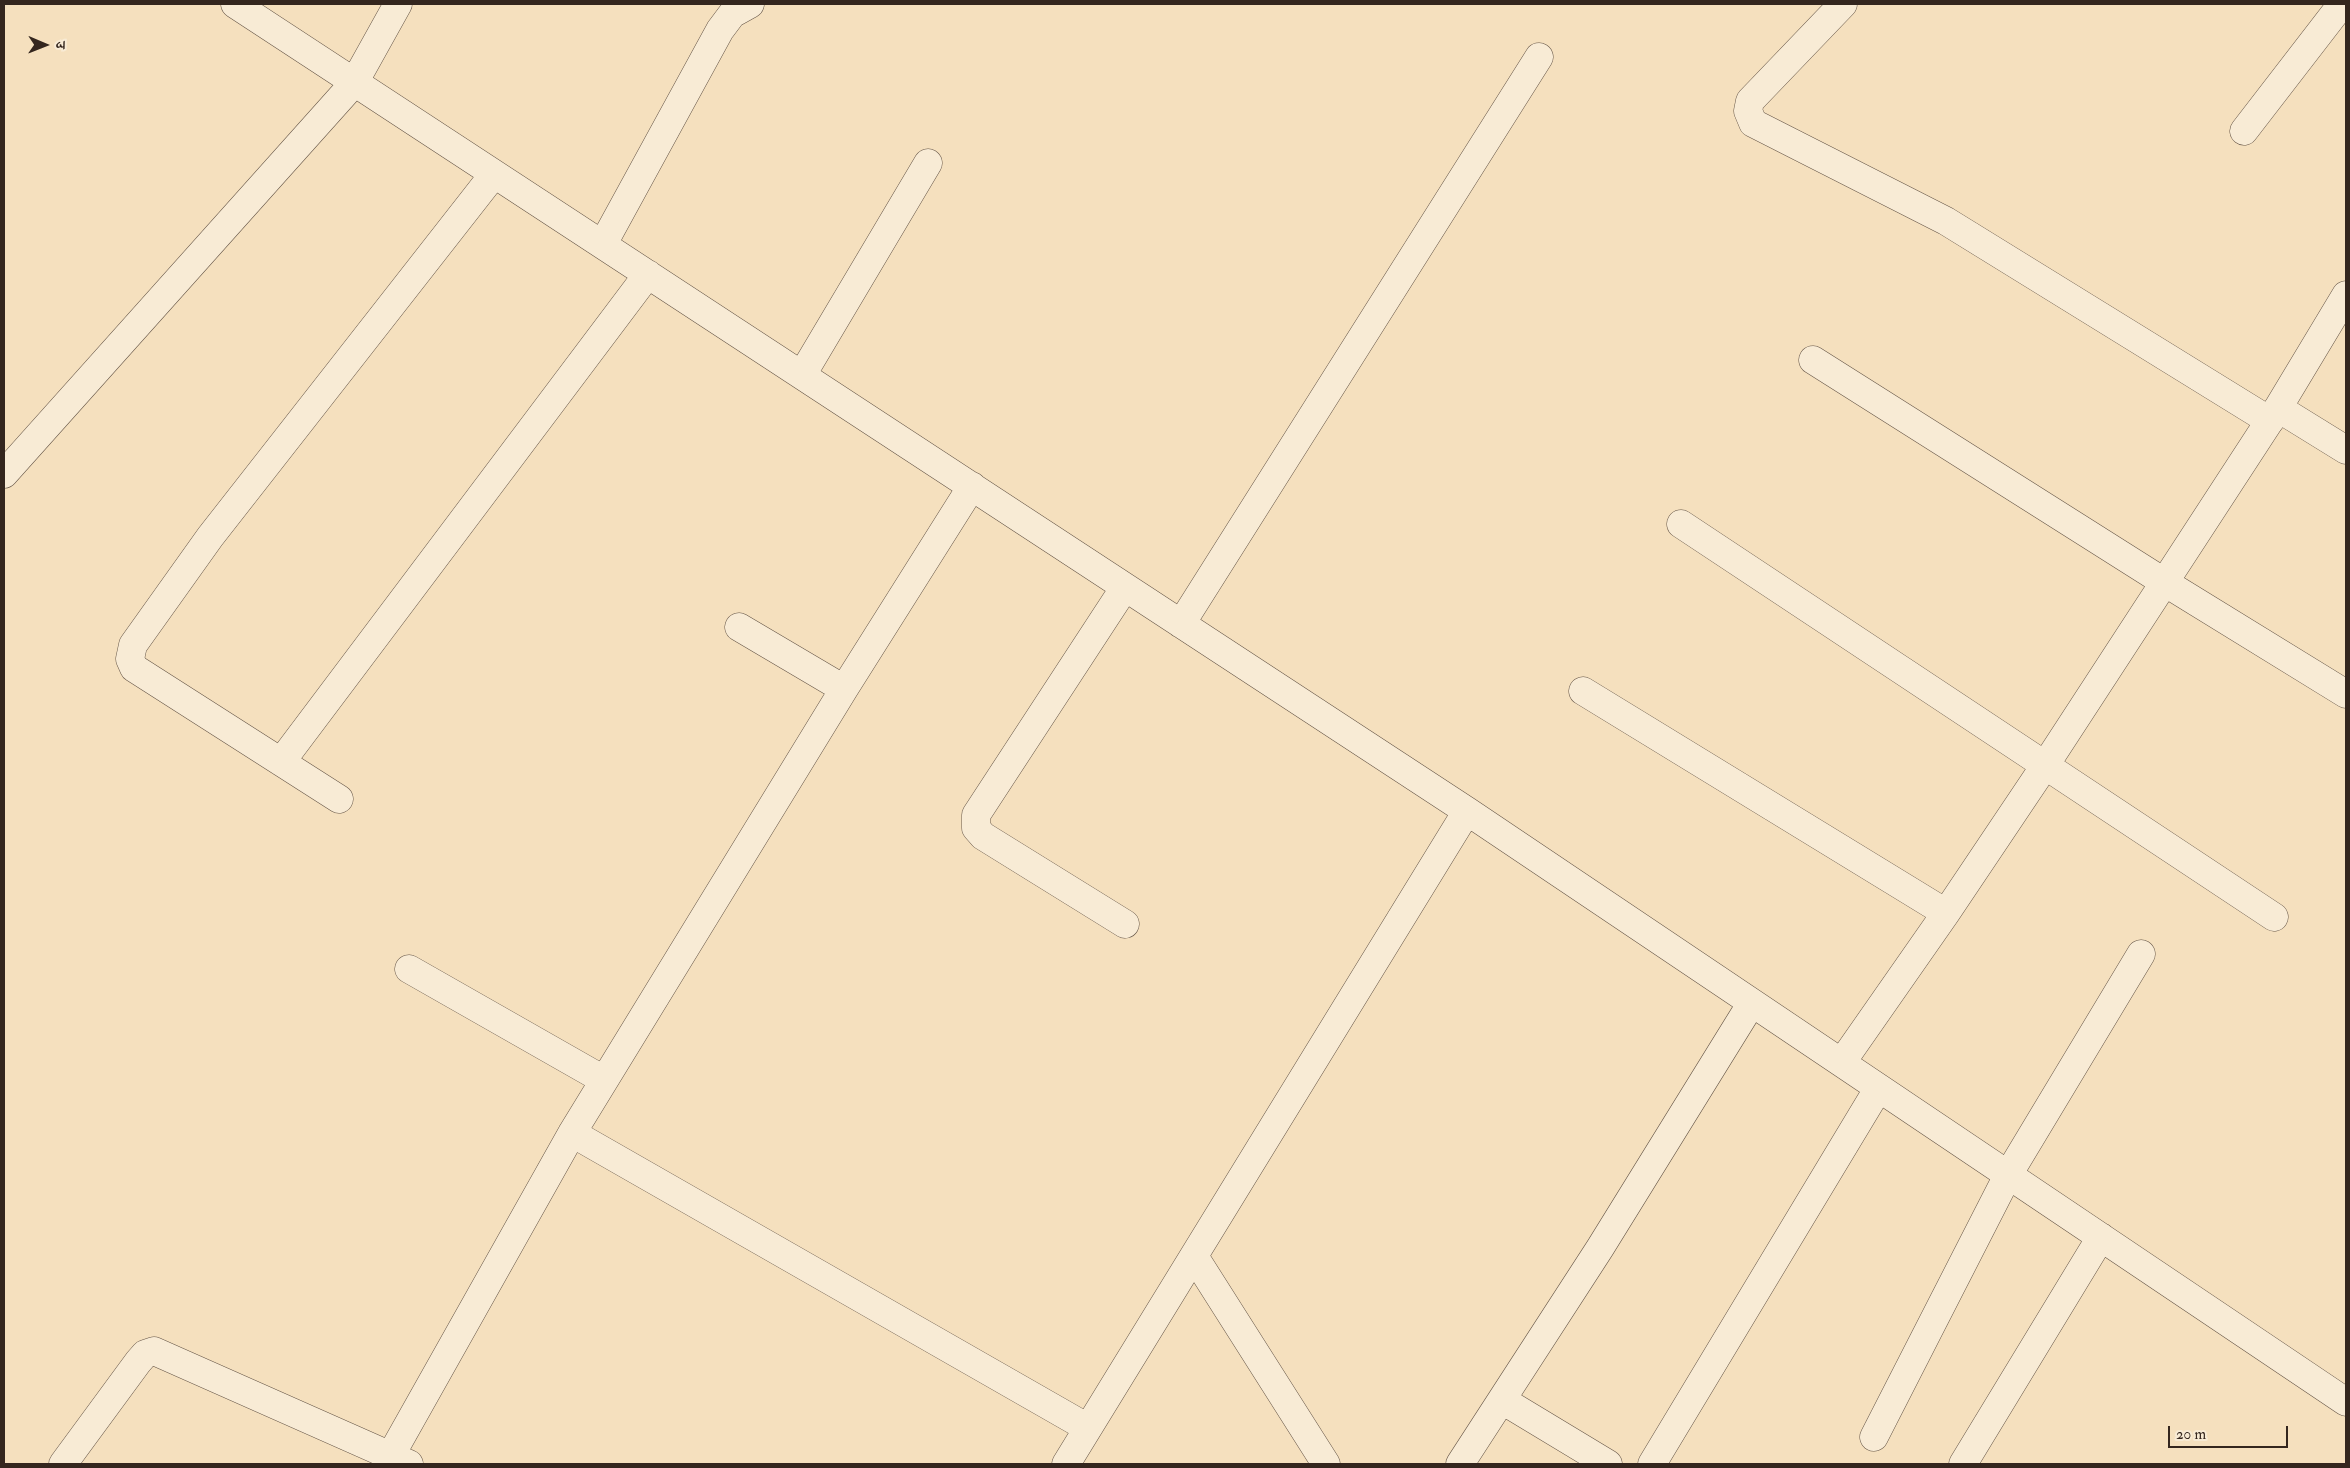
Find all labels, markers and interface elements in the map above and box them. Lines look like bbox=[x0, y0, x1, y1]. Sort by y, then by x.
north arrow bbox=[20, 20, 70, 70]
text: उ bbox=[52, 42, 69, 49]
scale bar bbox=[2170, 1416, 2290, 1448]
text: 20 m bbox=[2176, 1425, 2206, 1444]

